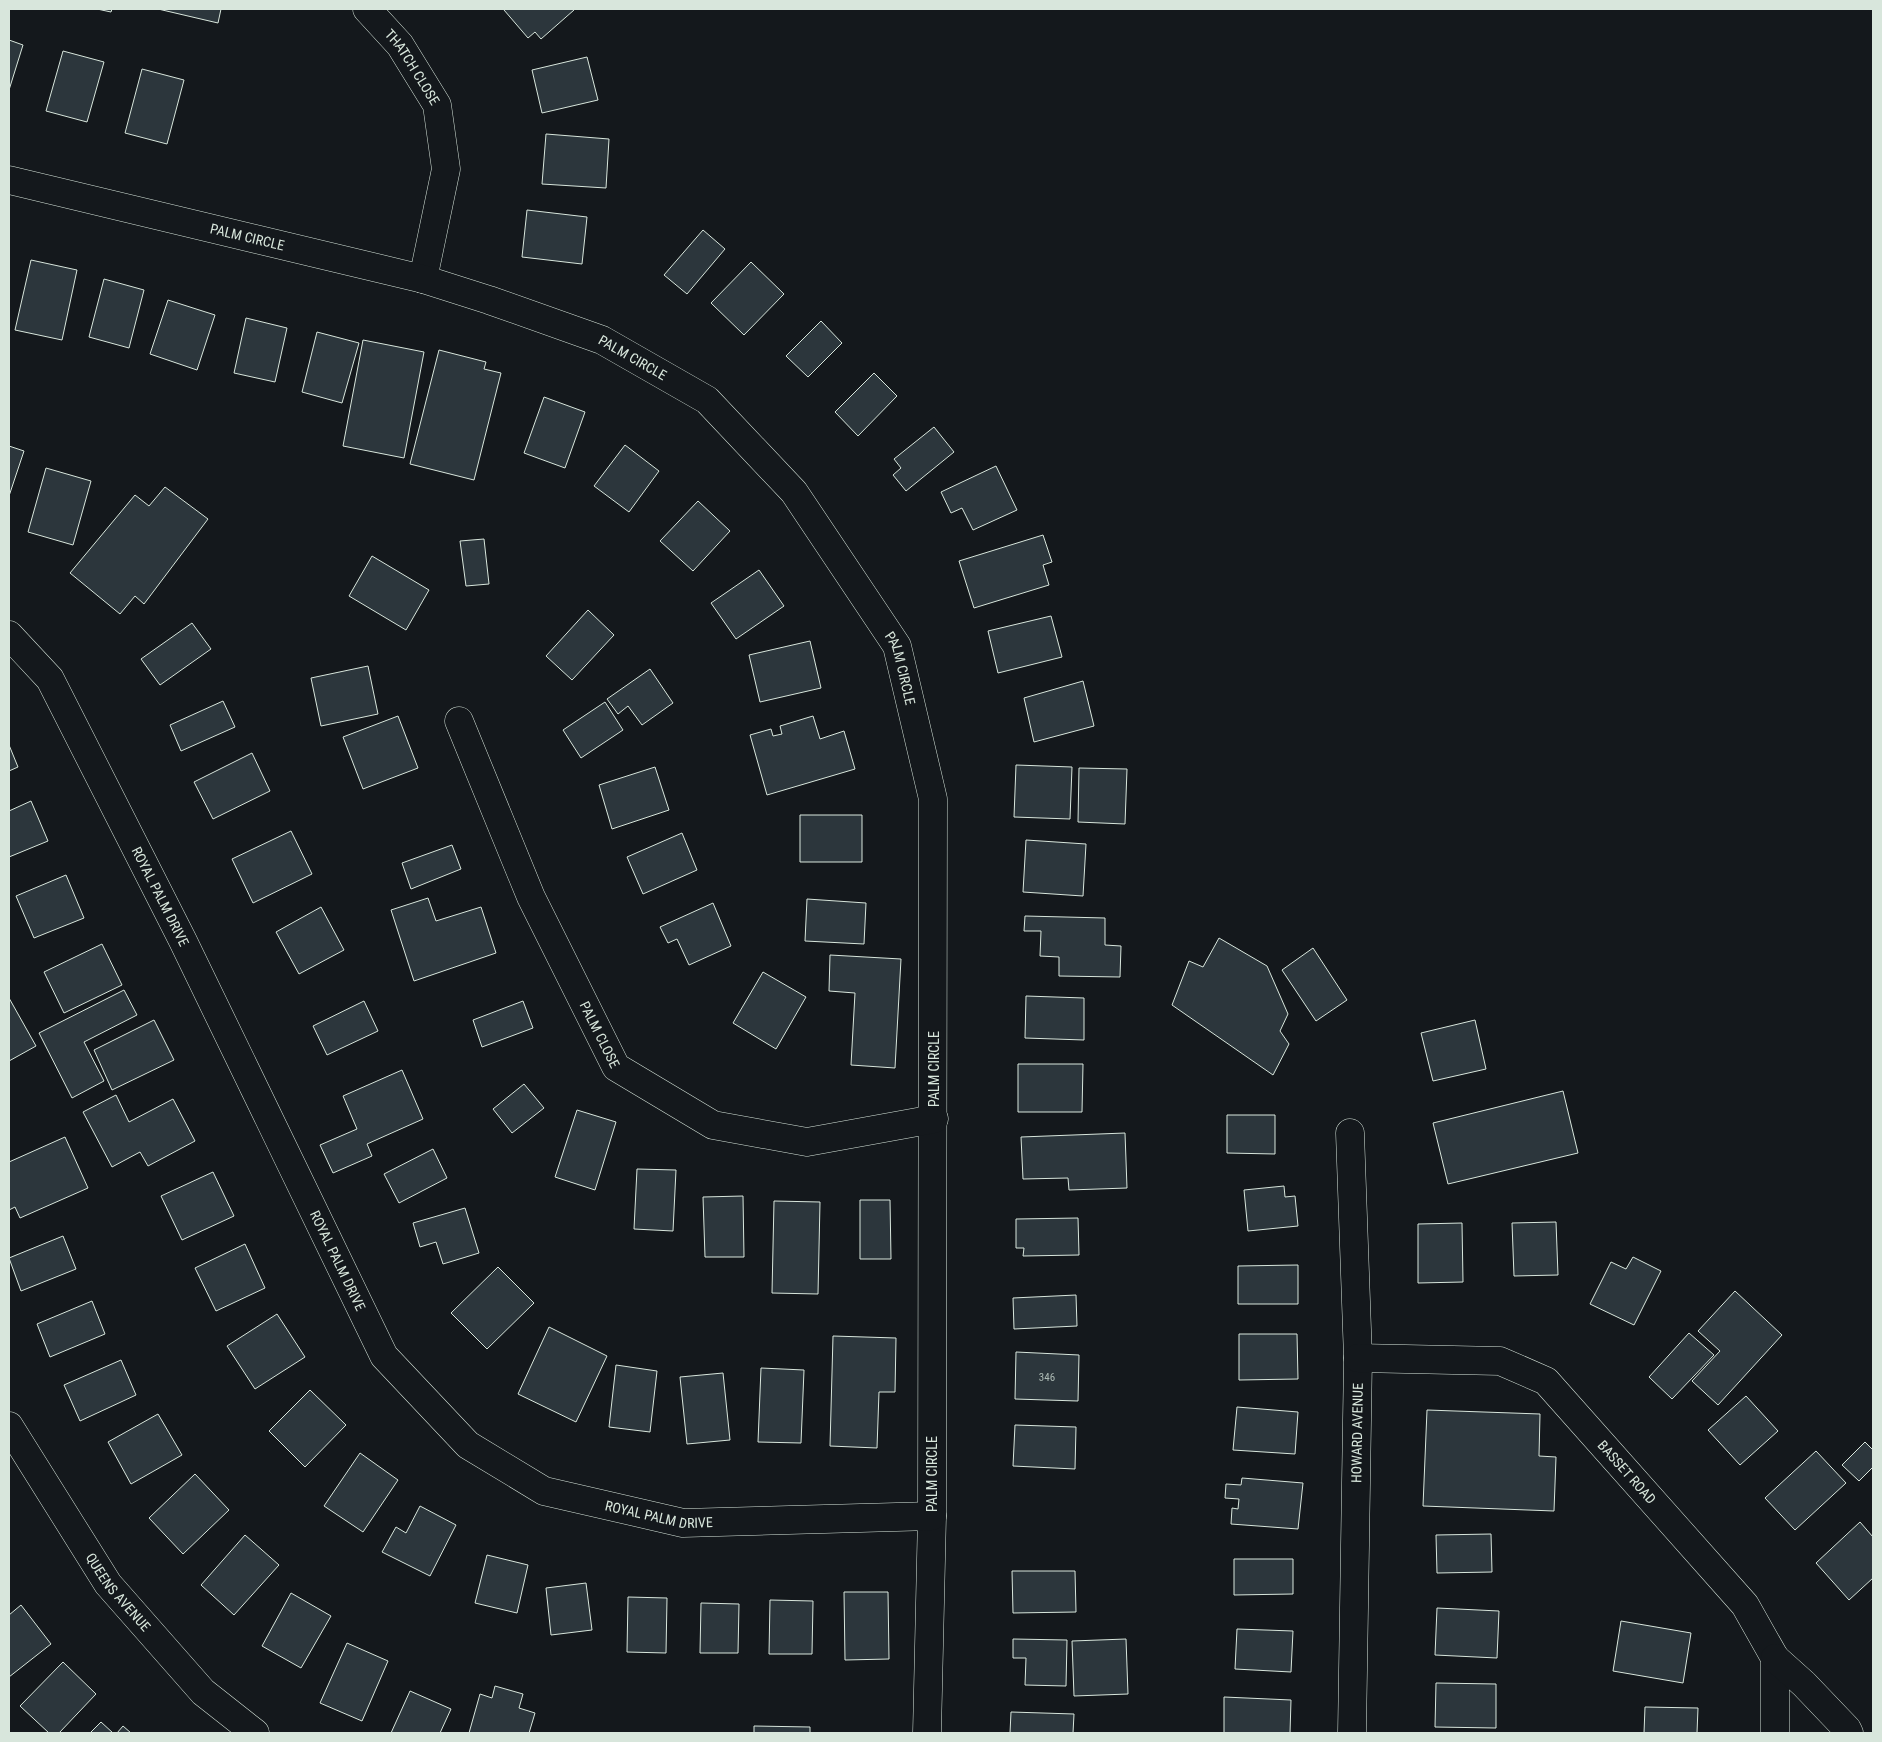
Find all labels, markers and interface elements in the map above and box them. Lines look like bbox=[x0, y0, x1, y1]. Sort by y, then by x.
street label: THATCH CLOSE bbox=[382, 26, 443, 108]
street label: PALM CIRCLE bbox=[209, 220, 286, 254]
street label: PALM CIRCLE bbox=[596, 332, 669, 383]
street label: PALM CIRCLE bbox=[882, 629, 919, 707]
street label: ROYAL PALM DRIVE bbox=[128, 844, 192, 949]
street label: PALM CLOSE bbox=[577, 999, 623, 1070]
street label: PALM CIRCLE bbox=[926, 1031, 942, 1107]
street label: ROYAL PALM DRIVE bbox=[307, 1208, 369, 1313]
house number: 346 bbox=[1039, 1371, 1055, 1384]
street label: HOWARD AVENUE bbox=[1348, 1383, 1366, 1483]
street label: PALM CIRCLE bbox=[924, 1436, 940, 1512]
street label: BASSET ROAD bbox=[1595, 1437, 1659, 1507]
street label: ROYAL PALM DRIVE bbox=[604, 1497, 713, 1532]
street label: QUEENS AVENUE bbox=[83, 1550, 154, 1634]

